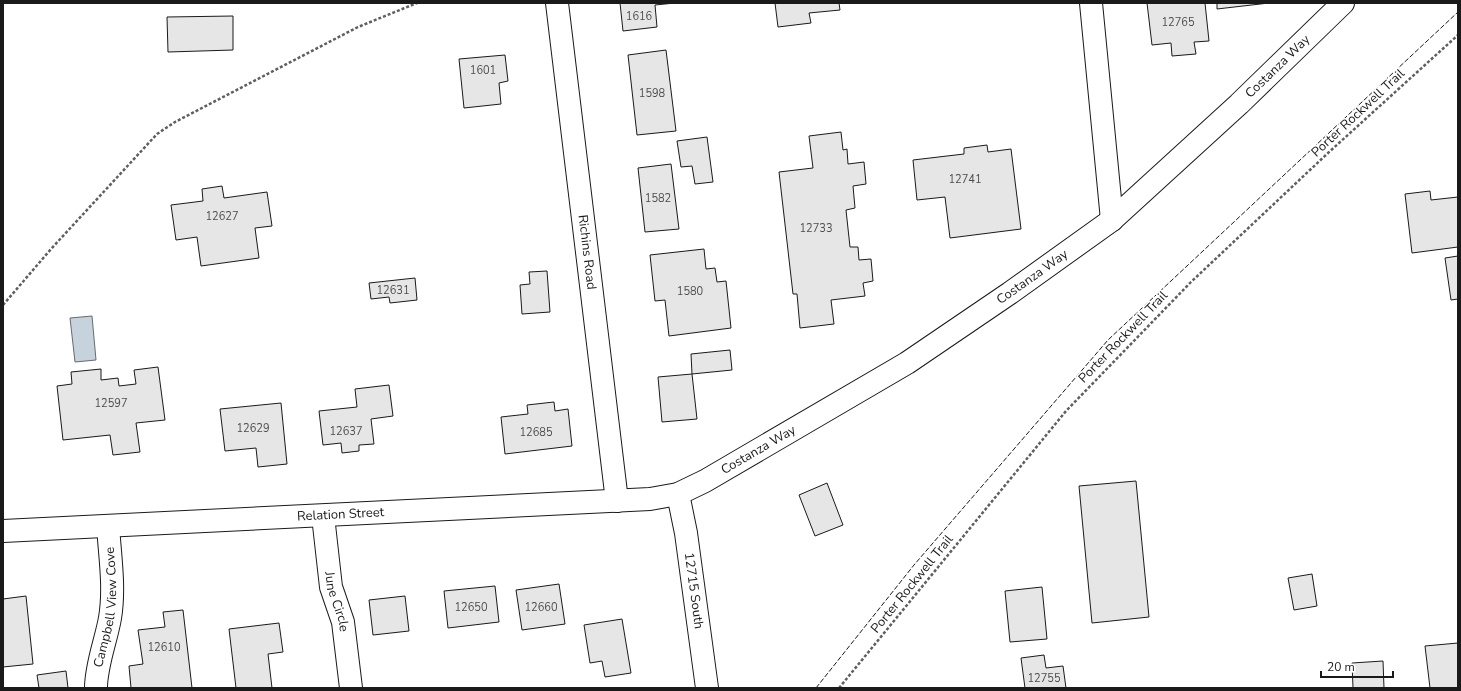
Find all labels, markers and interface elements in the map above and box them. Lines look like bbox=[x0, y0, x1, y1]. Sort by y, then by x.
house number: 1616 bbox=[626, 9, 653, 24]
house number: 12765 bbox=[1162, 15, 1195, 30]
street label: Costanza Way bbox=[1241, 31, 1314, 102]
house number: 1601 bbox=[470, 63, 496, 78]
street label: Porter Rockwell Trail bbox=[1307, 65, 1409, 161]
house number: 1598 bbox=[639, 86, 666, 101]
house number: 12741 bbox=[949, 172, 982, 187]
house number: 1582 bbox=[645, 191, 671, 206]
house number: 12627 bbox=[206, 209, 239, 224]
street label: Richins Road bbox=[574, 214, 600, 291]
house number: 12733 bbox=[800, 221, 833, 236]
street label: Costanza Way bbox=[993, 245, 1072, 309]
house number: 12631 bbox=[377, 283, 410, 298]
house number: 1580 bbox=[677, 284, 704, 299]
street label: Porter Rockwell Trail bbox=[1074, 287, 1172, 387]
house number: 12597 bbox=[95, 396, 128, 411]
house number: 12629 bbox=[237, 421, 270, 436]
street label: Costanza Way bbox=[718, 421, 799, 479]
house number: 12637 bbox=[330, 424, 363, 439]
house number: 12685 bbox=[520, 425, 553, 440]
street label: Relation Street bbox=[297, 503, 385, 525]
street label: Porter Rockwell Trail bbox=[867, 531, 957, 637]
street label: Campbell View Cove bbox=[89, 546, 121, 669]
street label: 12715 South bbox=[680, 551, 708, 630]
street label: June Circle bbox=[320, 570, 353, 633]
house number: 12650 bbox=[455, 600, 488, 615]
house number: 12660 bbox=[525, 600, 558, 615]
house number: 12610 bbox=[148, 640, 181, 655]
scale bar bbox=[1321, 653, 1393, 679]
text: 20 m bbox=[1327, 659, 1355, 675]
house number: 12755 bbox=[1028, 671, 1061, 686]

